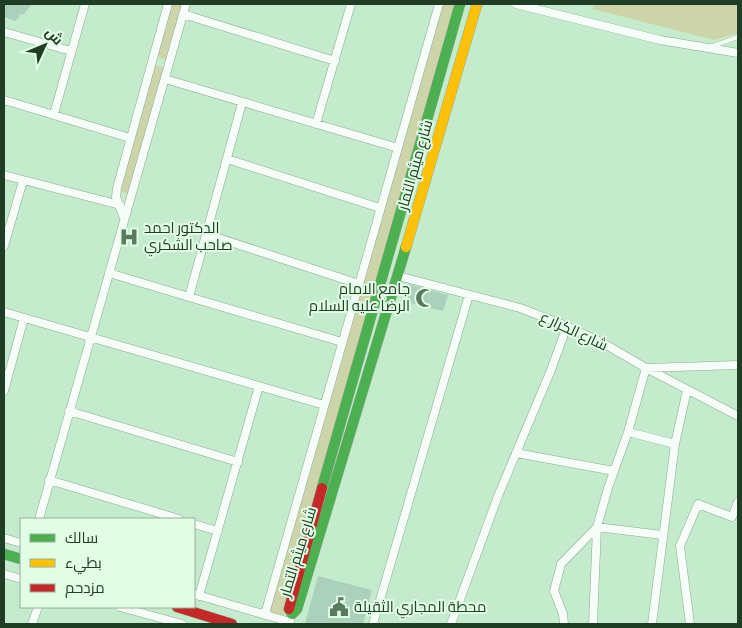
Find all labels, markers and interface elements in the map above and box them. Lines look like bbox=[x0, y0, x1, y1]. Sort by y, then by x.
north arrow bbox=[20, 20, 70, 70]
text: ش bbox=[42, 24, 66, 49]
street label: شارع ميثم التمار bbox=[393, 118, 438, 214]
place label: الدكتور احمد صاحب الشكري bbox=[144, 219, 233, 257]
hospital icon: الدكتور احمد صاحب الشكري bbox=[118, 226, 140, 248]
place label: جامع الامام الرضا عليه السلام bbox=[309, 280, 410, 316]
mosque icon: جامع الامام الرضا عليه السلام bbox=[414, 287, 436, 309]
street label: شارع الكرار ع bbox=[536, 307, 611, 356]
street label: شارع ميثم التمار bbox=[275, 505, 322, 601]
legend bbox=[20, 518, 195, 608]
text: سالك bbox=[65, 529, 98, 548]
text: بطيء bbox=[65, 554, 102, 575]
text: مزدحم bbox=[65, 579, 105, 598]
public building icon: محطة المجاري الثقيلة bbox=[328, 596, 350, 618]
place label: محطة المجاري الثقيلة bbox=[354, 598, 486, 619]

